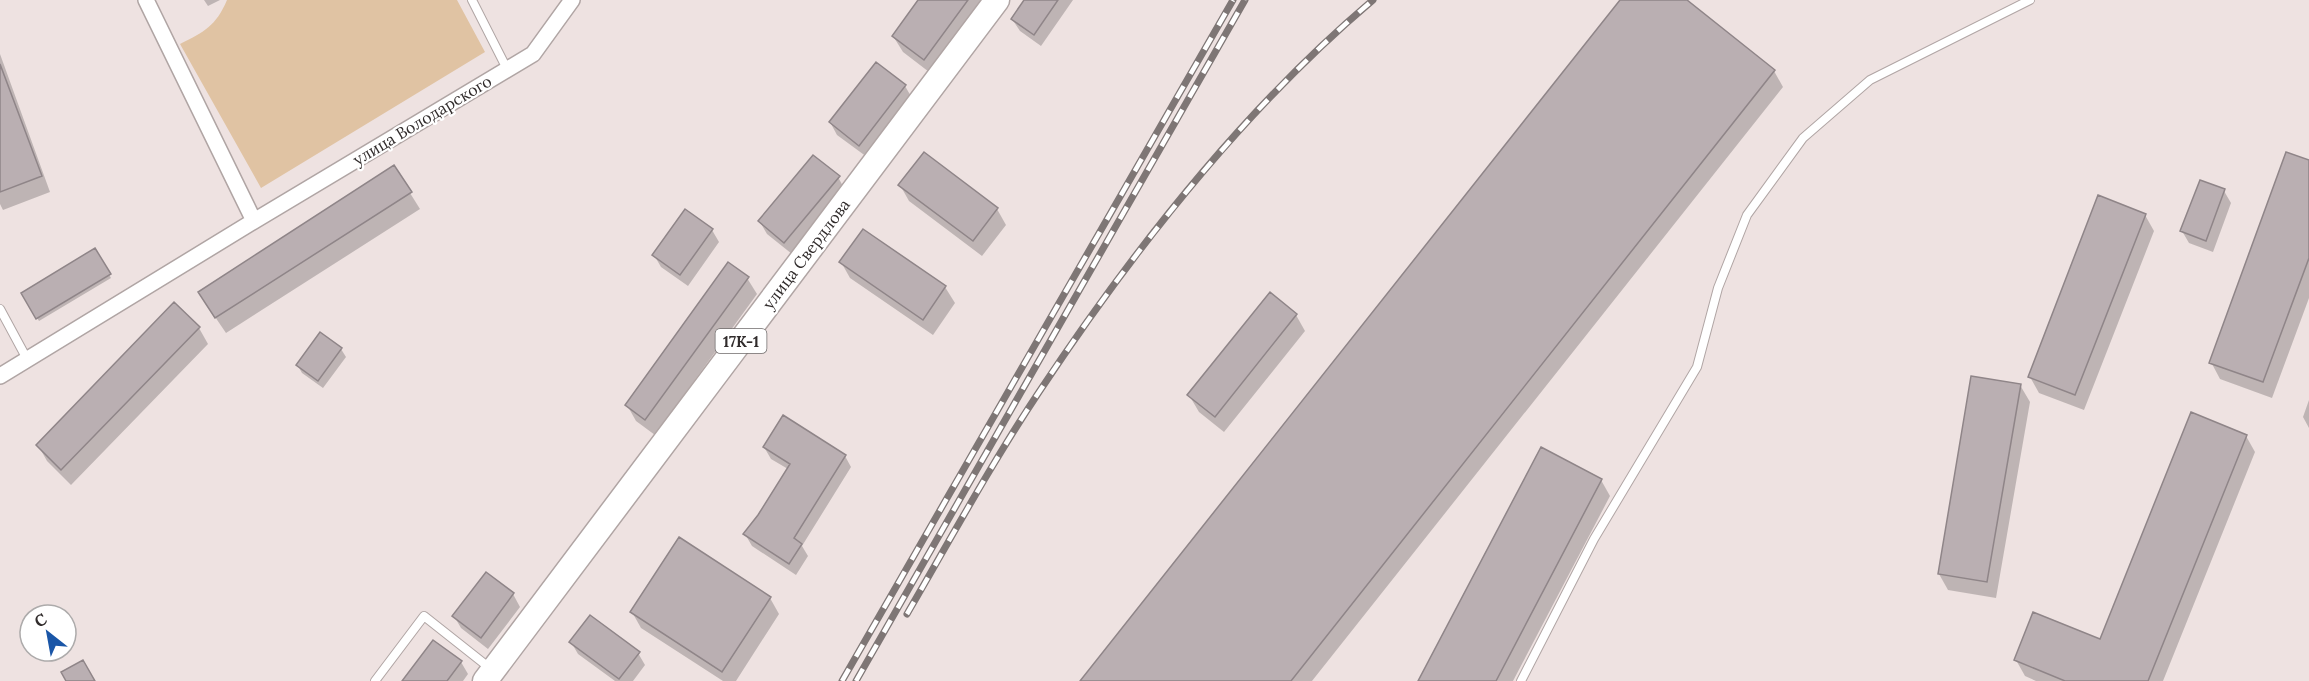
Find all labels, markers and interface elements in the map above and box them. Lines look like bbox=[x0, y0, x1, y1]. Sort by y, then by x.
street label: улица Володарского bbox=[349, 71, 495, 169]
street label: улица Свердлова bbox=[758, 195, 854, 313]
road number: 17К-1 bbox=[716, 329, 766, 353]
north arrow bbox=[18, 603, 78, 663]
text: С bbox=[30, 609, 50, 632]

